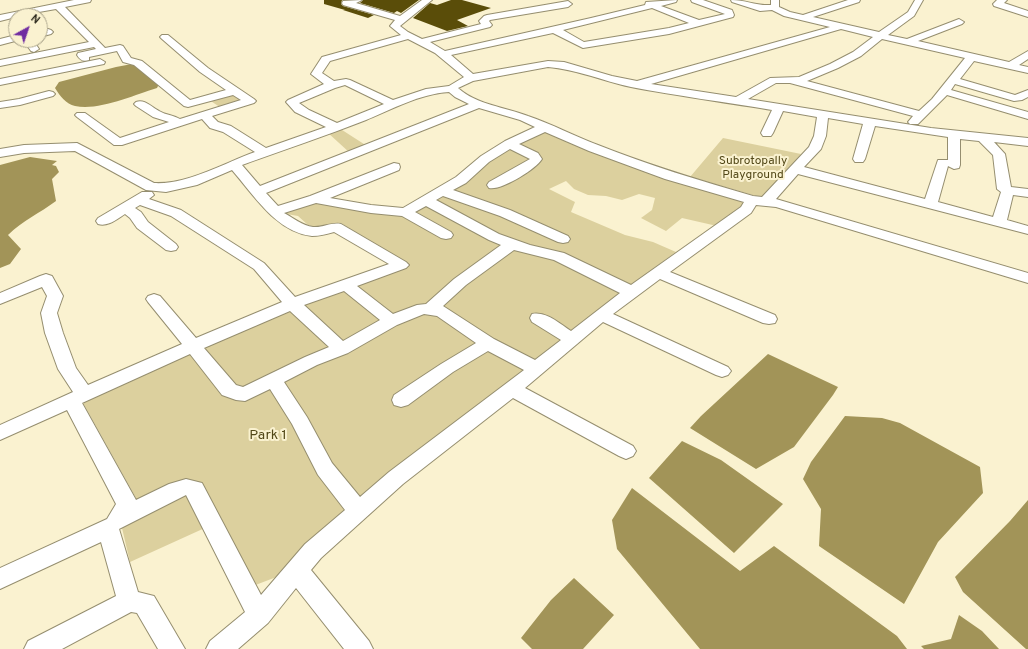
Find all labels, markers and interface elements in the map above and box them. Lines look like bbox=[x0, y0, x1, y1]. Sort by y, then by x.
north arrow bbox=[8, 8, 48, 48]
text: N bbox=[28, 12, 43, 27]
park label: Subrotopally Playground bbox=[719, 155, 787, 183]
park label: Park 1 bbox=[249, 428, 287, 444]

